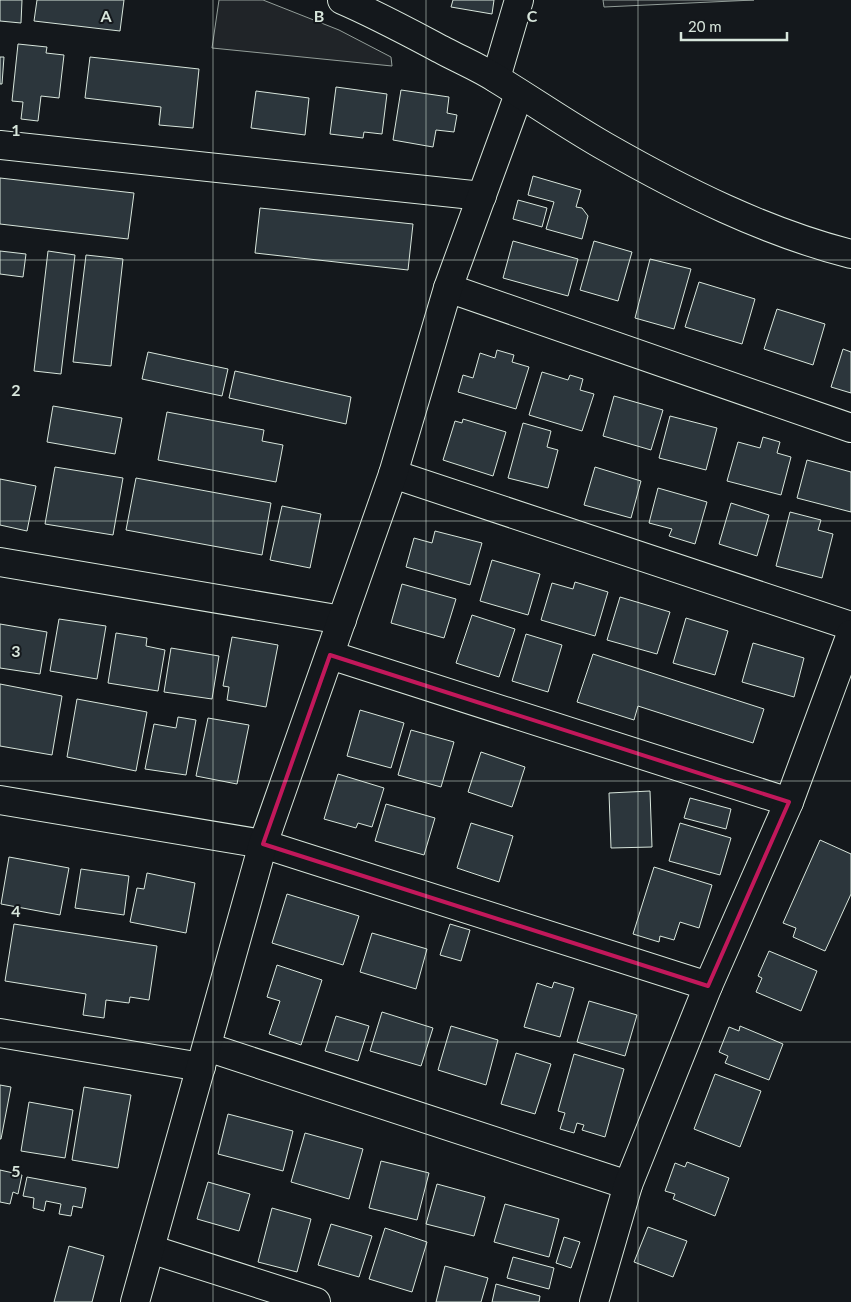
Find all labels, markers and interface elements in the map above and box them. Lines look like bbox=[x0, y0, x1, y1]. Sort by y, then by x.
text: A bbox=[99, 6, 112, 25]
text: B bbox=[314, 6, 324, 25]
text: C bbox=[527, 6, 538, 25]
scale bar bbox=[681, 10, 787, 42]
text: 20 m bbox=[688, 17, 722, 35]
text: 1 bbox=[11, 120, 21, 139]
text: 2 bbox=[11, 380, 21, 399]
text: 3 bbox=[11, 641, 21, 660]
text: 4 bbox=[11, 901, 21, 920]
text: 5 bbox=[11, 1161, 21, 1180]

